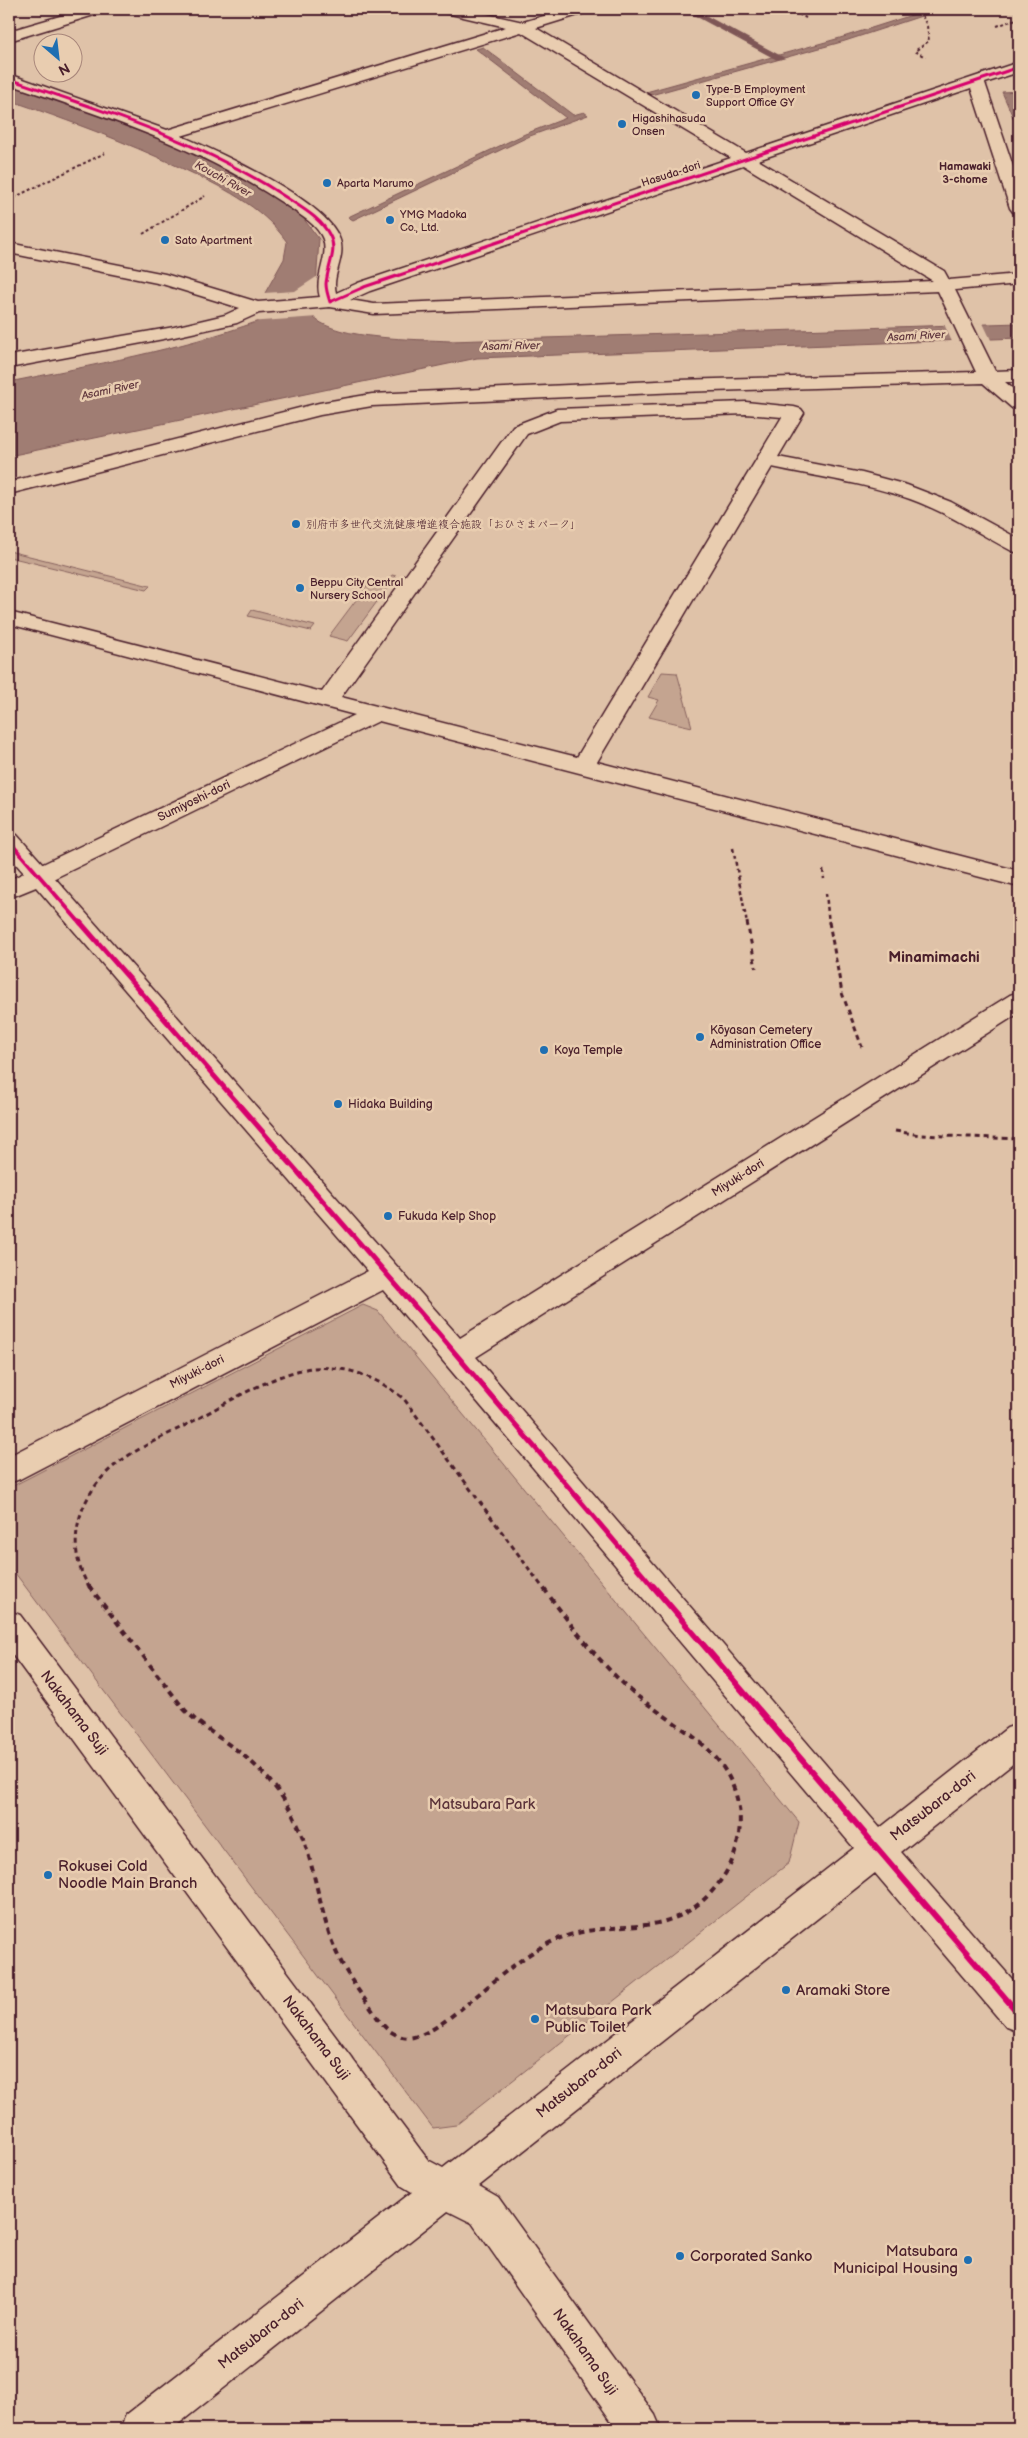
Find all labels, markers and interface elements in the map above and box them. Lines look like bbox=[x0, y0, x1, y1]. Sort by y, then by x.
north arrow bbox=[32, 32, 82, 82]
text: N bbox=[55, 59, 73, 79]
place label: Type-B Employment Support Office GY bbox=[706, 83, 806, 109]
marker: Type-B Employment Support Office GY bbox=[690, 89, 702, 101]
place label: Higashihasuda Onsen bbox=[632, 112, 706, 138]
marker: Higashihasuda Onsen bbox=[616, 118, 628, 130]
water label: Kouchi River bbox=[193, 158, 254, 200]
street label: Hasuda-dori bbox=[640, 158, 702, 190]
district label: Hamawaki 3-chome bbox=[939, 160, 991, 186]
marker: Aparta Marumo bbox=[321, 177, 333, 189]
place label: Aparta Marumo bbox=[337, 177, 414, 190]
place label: YMG Madoka Co., Ltd. bbox=[399, 208, 467, 234]
marker: YMG Madoka Co., Ltd. bbox=[384, 214, 396, 226]
marker: Sato Apartment bbox=[159, 234, 171, 246]
place label: Sato Apartment bbox=[175, 234, 253, 247]
water label: Asami River bbox=[886, 328, 946, 344]
water label: Asami River bbox=[481, 339, 541, 353]
water label: Asami River bbox=[79, 377, 141, 403]
marker: 別府市多世代交流健康増進複合施設「おひさまパーク」 bbox=[290, 518, 302, 530]
place label: 別府市多世代交流健康増進複合施設「おひさまパーク」 bbox=[306, 518, 581, 531]
place label: Beppu City Central Nursery School bbox=[310, 576, 403, 602]
marker: Beppu City Central Nursery School bbox=[294, 582, 306, 594]
street label: Sumiyoshi-dori bbox=[155, 777, 233, 825]
district label: Minamimachi bbox=[888, 948, 980, 967]
place label: Kōyasan Cemetery Administration Office bbox=[710, 1023, 821, 1052]
marker: Kōyasan Cemetery Administration Office bbox=[694, 1031, 706, 1043]
place label: Koya Temple bbox=[554, 1043, 623, 1058]
marker: Koya Temple bbox=[538, 1044, 550, 1056]
place label: Hidaka Building bbox=[348, 1097, 433, 1112]
marker: Hidaka Building bbox=[332, 1098, 344, 1110]
street label: Miyuki-dori bbox=[709, 1156, 767, 1200]
place label: Fukuda Kelp Shop bbox=[398, 1209, 496, 1224]
marker: Fukuda Kelp Shop bbox=[382, 1210, 394, 1222]
street label: Miyuki-dori bbox=[167, 1352, 227, 1392]
street label: Nakahama Suji bbox=[36, 1667, 112, 1759]
street label: Matsubara-dori bbox=[886, 1767, 980, 1845]
park label: Matsubara Park bbox=[429, 1795, 536, 1814]
place label: Rokusei Cold Noodle Main Branch bbox=[58, 1857, 197, 1893]
marker: Rokusei Cold Noodle Main Branch bbox=[42, 1869, 54, 1881]
place label: Aramaki Store bbox=[796, 1981, 890, 2000]
marker: Aramaki Store bbox=[780, 1984, 792, 1996]
street label: Nakahama Suji bbox=[278, 1992, 354, 2084]
place label: Matsubara Park Public Toilet bbox=[545, 2001, 652, 2037]
marker: Matsubara Park Public Toilet bbox=[529, 2013, 541, 2025]
street label: Matsubara-dori bbox=[532, 2044, 626, 2122]
place label: Matsubara Municipal Housing bbox=[833, 2242, 958, 2278]
place label: Corporated Sanko bbox=[690, 2247, 812, 2266]
marker: Corporated Sanko bbox=[674, 2250, 686, 2262]
marker: Matsubara Municipal Housing bbox=[962, 2254, 974, 2266]
street label: Matsubara-dori bbox=[214, 2295, 308, 2373]
street label: Nakahama Suji bbox=[548, 2305, 622, 2399]

